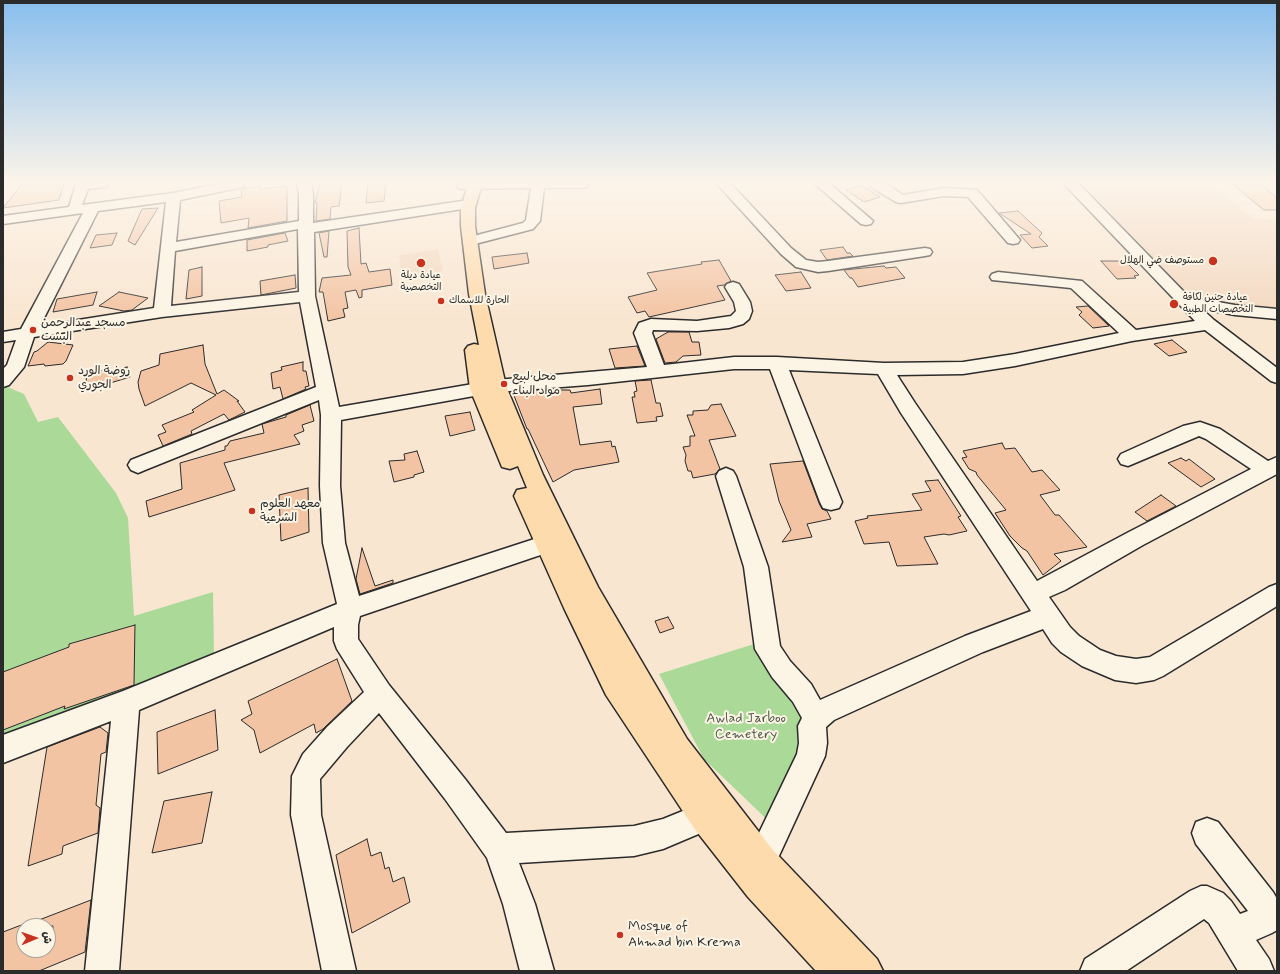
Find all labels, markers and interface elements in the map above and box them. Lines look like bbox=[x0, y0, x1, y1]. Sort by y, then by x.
place label: مستوصف ضي الهلال bbox=[1120, 255, 1204, 267]
marker: مستوصف ضي الهلال bbox=[1207, 255, 1219, 267]
marker: عيادة ديلة التخصصية bbox=[415, 257, 427, 269]
place label: عيادة ديلة التخصصية bbox=[401, 270, 441, 294]
place label: عيادة حنين لكافة التخصصات الطبية bbox=[1183, 292, 1253, 316]
place label: الحارة للاسماك bbox=[449, 295, 509, 307]
marker: الحارة للاسماك bbox=[436, 296, 446, 306]
marker: عيادة حنين لكافة التخصصات الطبية bbox=[1168, 298, 1180, 310]
place label: مسجد عبدالرحمن البشت bbox=[41, 316, 125, 344]
marker: مسجد عبدالرحمن البشت bbox=[28, 325, 38, 335]
place label: روضة الورد الجوري bbox=[78, 364, 130, 392]
place label: محل لبيع مواد البناء bbox=[512, 370, 560, 398]
marker: روضة الورد الجوري bbox=[65, 373, 75, 383]
marker: محل لبيع مواد البناء bbox=[499, 379, 509, 389]
place label: معهد العلوم الشرعية bbox=[260, 497, 320, 525]
marker: معهد العلوم الشرعية bbox=[247, 506, 257, 516]
park label: Awlad Jarboo Cemetery bbox=[706, 711, 786, 744]
north arrow bbox=[16, 918, 56, 958]
place label: Mosque of Ahmad bin Krema bbox=[628, 919, 741, 952]
marker: Mosque of Ahmad bin Krema bbox=[615, 930, 625, 940]
text: ش bbox=[40, 931, 54, 944]

